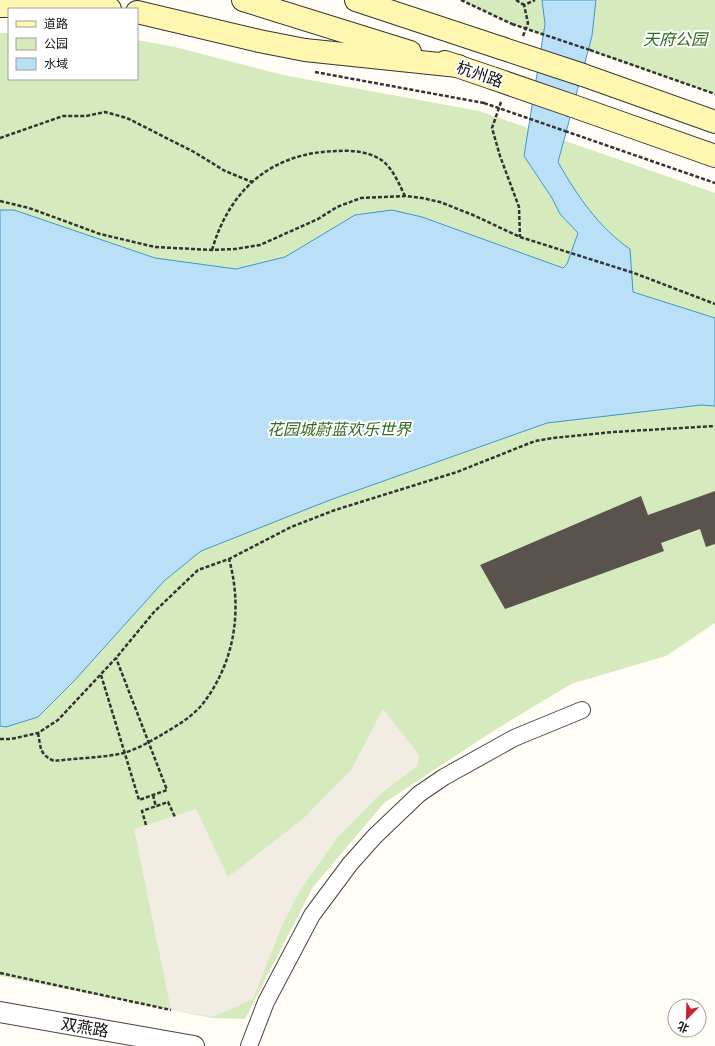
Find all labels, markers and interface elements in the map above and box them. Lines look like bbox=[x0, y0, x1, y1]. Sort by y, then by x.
legend bbox=[8, 8, 138, 80]
text: 道路 bbox=[44, 17, 68, 31]
park label: 天府公园 bbox=[643, 30, 709, 49]
text: 公园 bbox=[44, 37, 68, 51]
text: 水域 bbox=[44, 57, 68, 71]
street label: 杭州路 bbox=[454, 58, 506, 91]
park label: 花园城蔚蓝欢乐世界 bbox=[267, 420, 412, 439]
north arrow bbox=[667, 998, 707, 1038]
street label: 双燕路 bbox=[60, 1014, 110, 1041]
text: 北 bbox=[676, 1019, 691, 1035]

